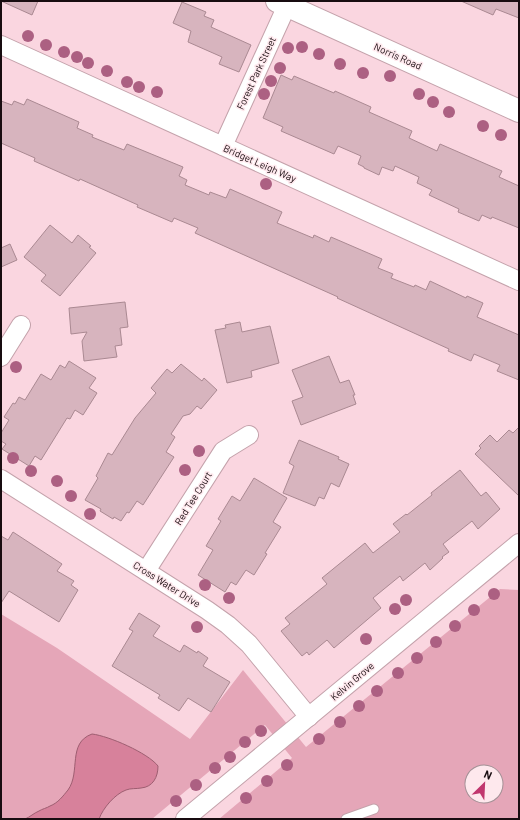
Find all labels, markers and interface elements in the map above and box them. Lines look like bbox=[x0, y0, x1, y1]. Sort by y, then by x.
street label: Forest Park Street bbox=[234, 34, 278, 111]
street label: Norris Road bbox=[372, 40, 424, 72]
street label: Bridget Leigh Way bbox=[222, 142, 299, 185]
street label: Red Tee Court bbox=[172, 469, 214, 527]
street label: Cross Water Drive bbox=[131, 559, 203, 609]
street label: Kelvin Grove bbox=[328, 659, 376, 703]
north arrow bbox=[464, 764, 504, 804]
text: N bbox=[482, 767, 494, 782]

